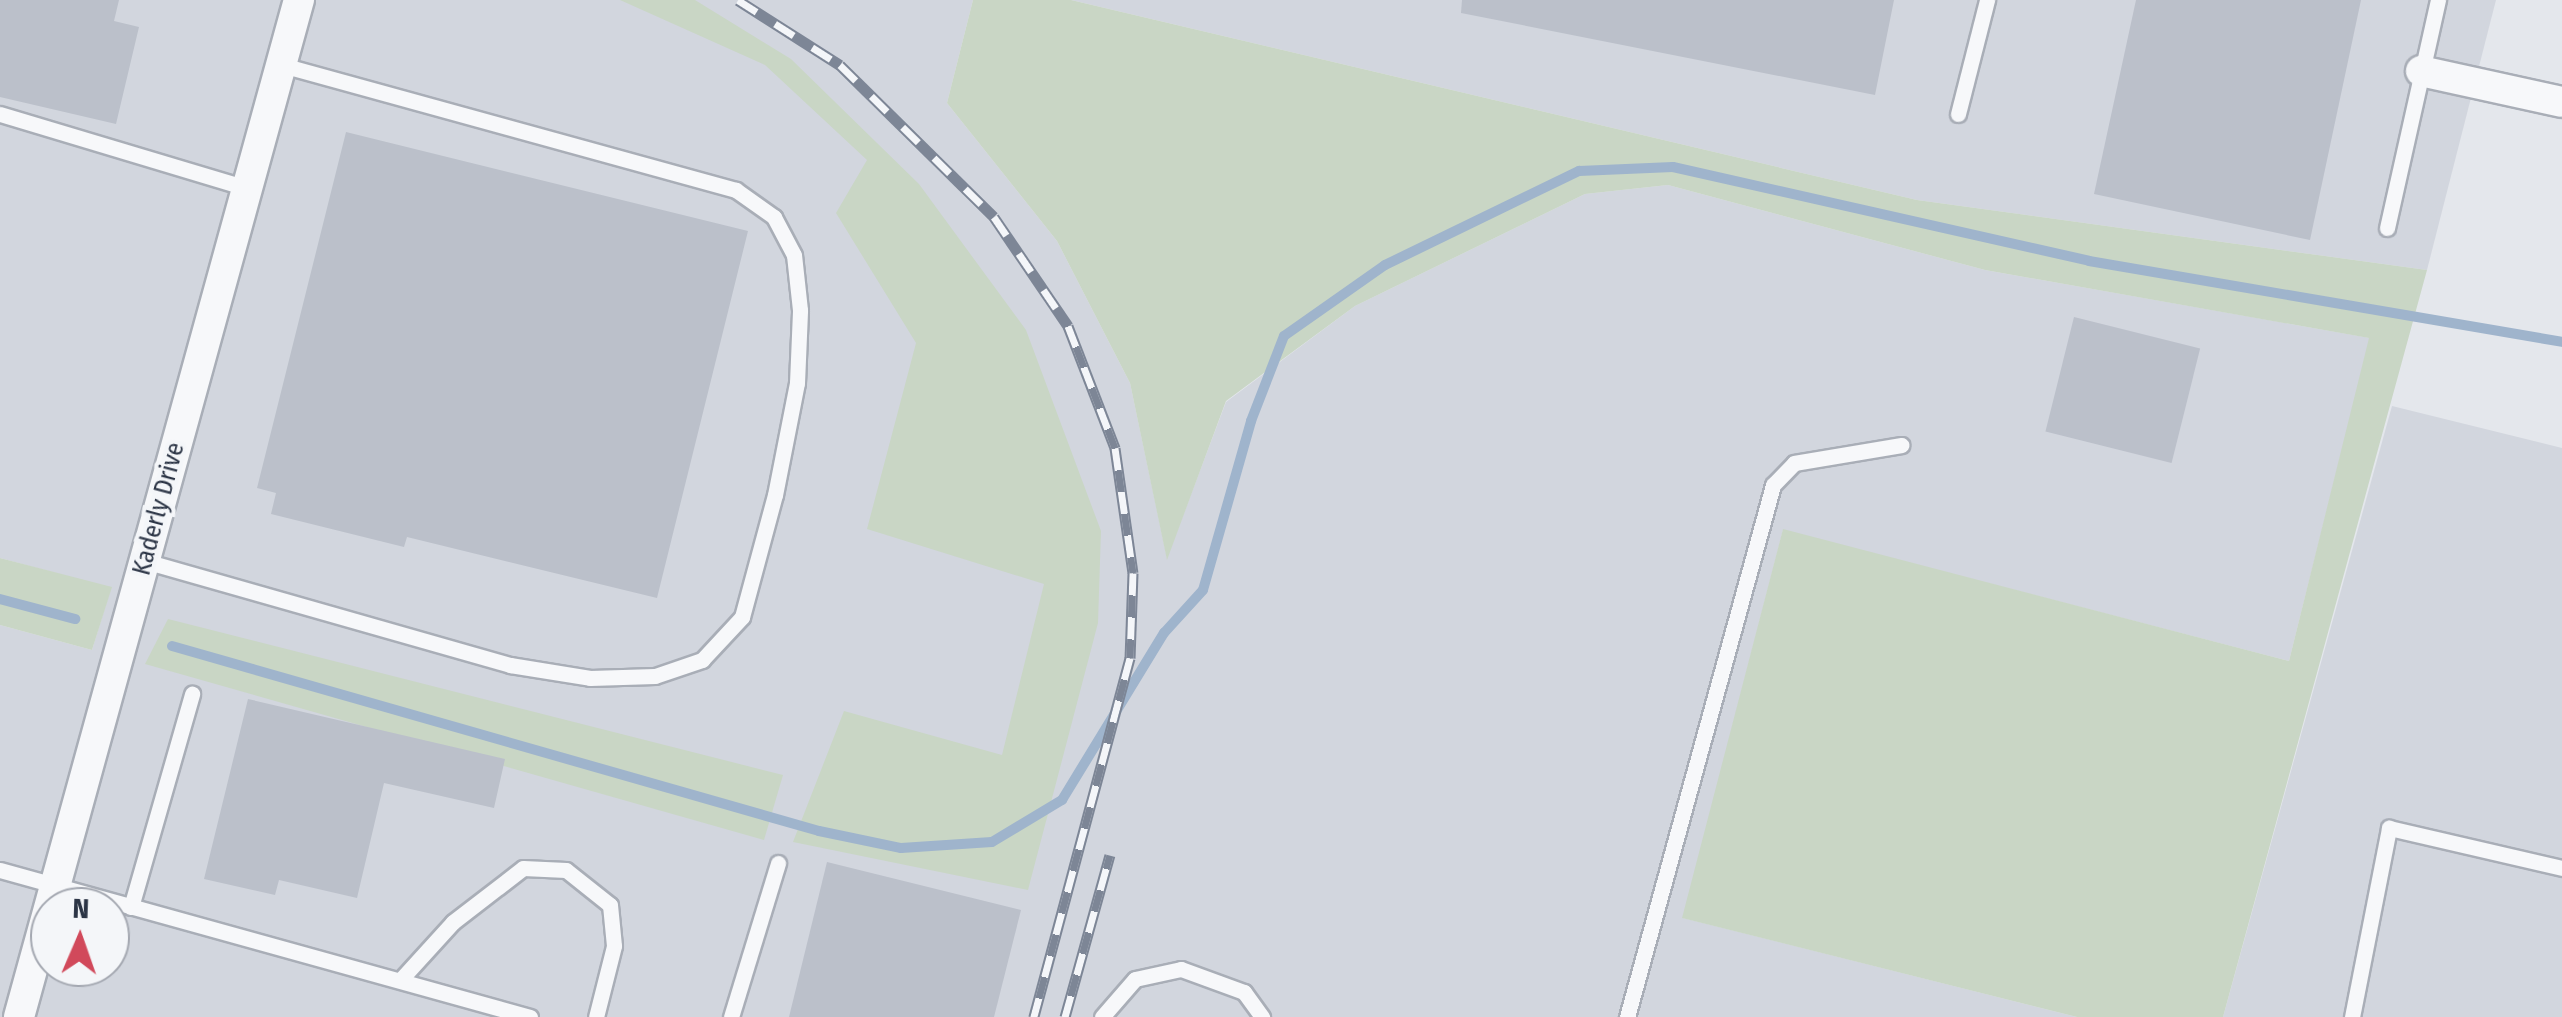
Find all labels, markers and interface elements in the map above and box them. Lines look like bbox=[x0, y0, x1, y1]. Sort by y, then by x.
street label: Kaderly Drive bbox=[127, 439, 191, 579]
north arrow bbox=[30, 887, 130, 987]
text: N bbox=[72, 892, 90, 925]

